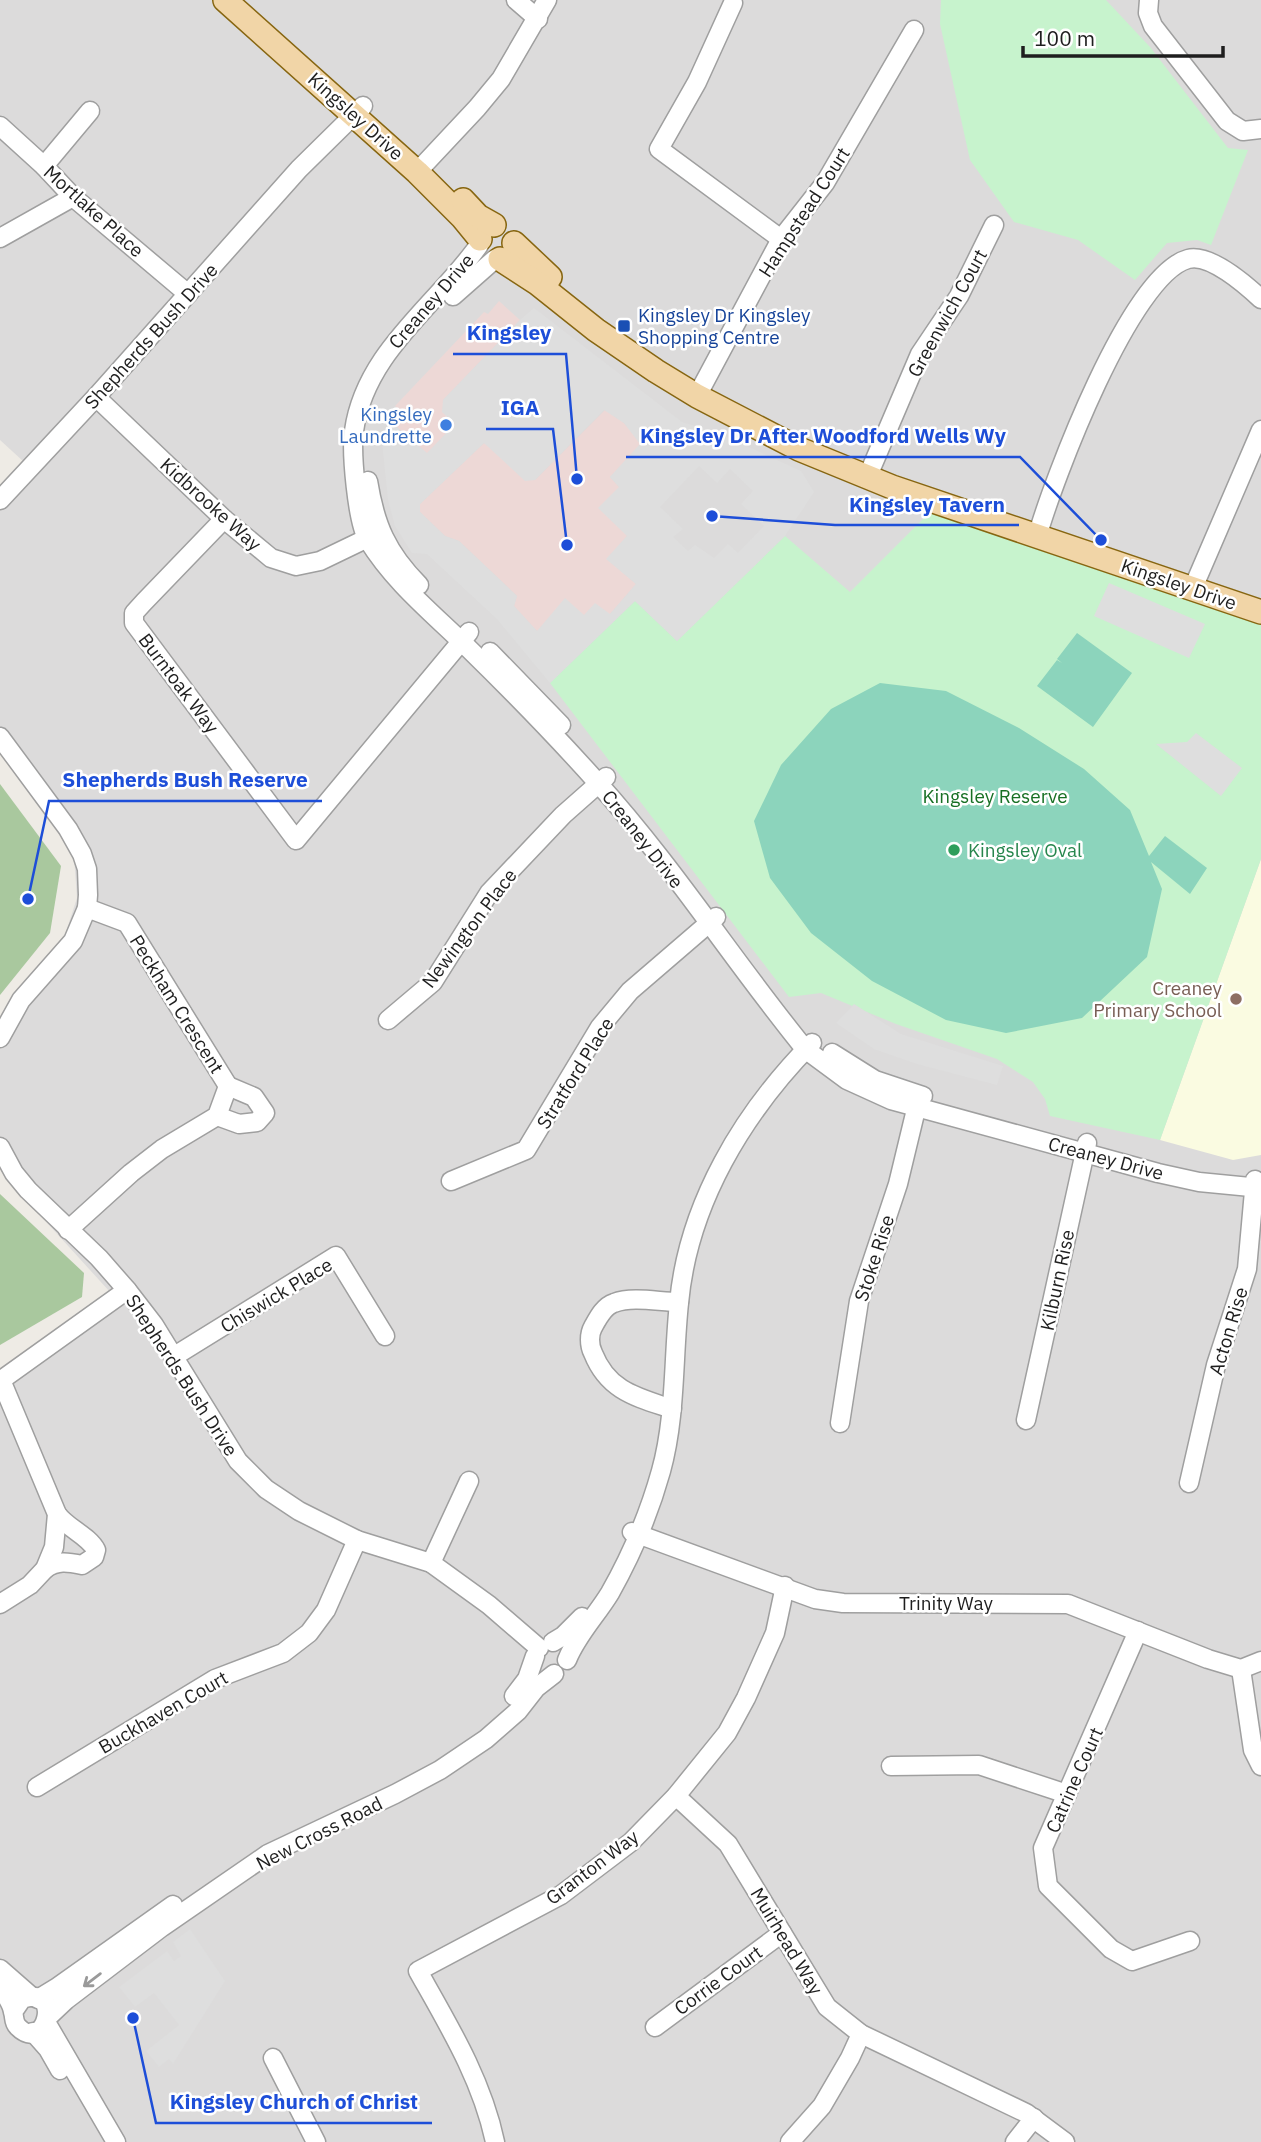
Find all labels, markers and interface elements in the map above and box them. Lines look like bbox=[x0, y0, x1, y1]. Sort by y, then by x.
scale bar bbox=[1023, 14, 1222, 58]
text: 100 m bbox=[1034, 24, 1095, 52]
street label: Kingsley Drive bbox=[303, 67, 409, 165]
street label: Hampstead Court bbox=[753, 143, 855, 281]
street label: Mortlake Place bbox=[39, 160, 149, 262]
street label: Greenwich Court bbox=[902, 245, 992, 381]
street label: Creaney Drive bbox=[383, 248, 479, 354]
street label: Shepherds Bush Drive bbox=[79, 258, 223, 414]
place label: Kingsley Dr Kingsley Shopping Centre bbox=[638, 303, 811, 349]
callout: Kingsley bbox=[453, 312, 566, 354]
text: Kingsley bbox=[467, 318, 552, 346]
marker: Kingsley Dr Kingsley Shopping Centre bbox=[616, 318, 632, 334]
callout: IGA bbox=[486, 387, 553, 429]
text: IGA bbox=[501, 393, 539, 421]
place label: Kingsley Laundrette bbox=[339, 402, 433, 448]
callout: Kingsley Dr After Woodford Wells Wy bbox=[626, 415, 1020, 457]
marker: Kingsley Laundrette bbox=[438, 417, 454, 433]
text: Kingsley Dr After Woodford Wells Wy bbox=[640, 421, 1007, 449]
street label: Kidbrooke Way bbox=[155, 452, 267, 556]
callout: Kingsley Tavern bbox=[835, 483, 1019, 525]
text: Kingsley Tavern bbox=[849, 490, 1005, 518]
street label: Kingsley Drive bbox=[1118, 553, 1240, 615]
street label: Burntoak Way bbox=[134, 628, 225, 738]
callout: Shepherds Bush Reserve bbox=[49, 759, 322, 801]
text: Shepherds Bush Reserve bbox=[62, 765, 308, 793]
park label: Kingsley Reserve bbox=[922, 784, 1068, 808]
street label: Creaney Drive bbox=[597, 785, 689, 893]
place label: Kingsley Oval bbox=[968, 838, 1082, 862]
marker: Kingsley Oval bbox=[946, 842, 962, 858]
street label: Newington Place bbox=[416, 864, 522, 992]
street label: Peckham Crescent bbox=[125, 930, 229, 1078]
place label: Creaney Primary School bbox=[1093, 976, 1223, 1022]
marker: Creaney Primary School bbox=[1228, 991, 1244, 1007]
street label: Stratford Place bbox=[531, 1013, 619, 1133]
street label: Creaney Drive bbox=[1046, 1131, 1166, 1185]
street label: Stoke Rise bbox=[849, 1212, 899, 1304]
street label: Kilburn Rise bbox=[1035, 1227, 1079, 1333]
street label: Chiswick Place bbox=[216, 1252, 336, 1338]
street label: Acton Rise bbox=[1203, 1284, 1253, 1378]
street label: Shepherds Bush Drive bbox=[121, 1290, 243, 1460]
street label: Trinity Way bbox=[899, 1591, 994, 1615]
street label: Buckhaven Court bbox=[94, 1665, 232, 1759]
street label: Catrine Court bbox=[1040, 1724, 1108, 1836]
street label: New Cross Road bbox=[252, 1791, 386, 1875]
street label: Granton Way bbox=[541, 1824, 643, 1910]
street label: Muirhead Way bbox=[746, 1883, 829, 2000]
street label: Corrie Court bbox=[669, 1940, 767, 2020]
one-way arrow bbox=[83, 1973, 102, 1988]
callout: Kingsley Church of Christ bbox=[156, 2081, 432, 2123]
text: Kingsley Church of Christ bbox=[170, 2087, 418, 2115]

